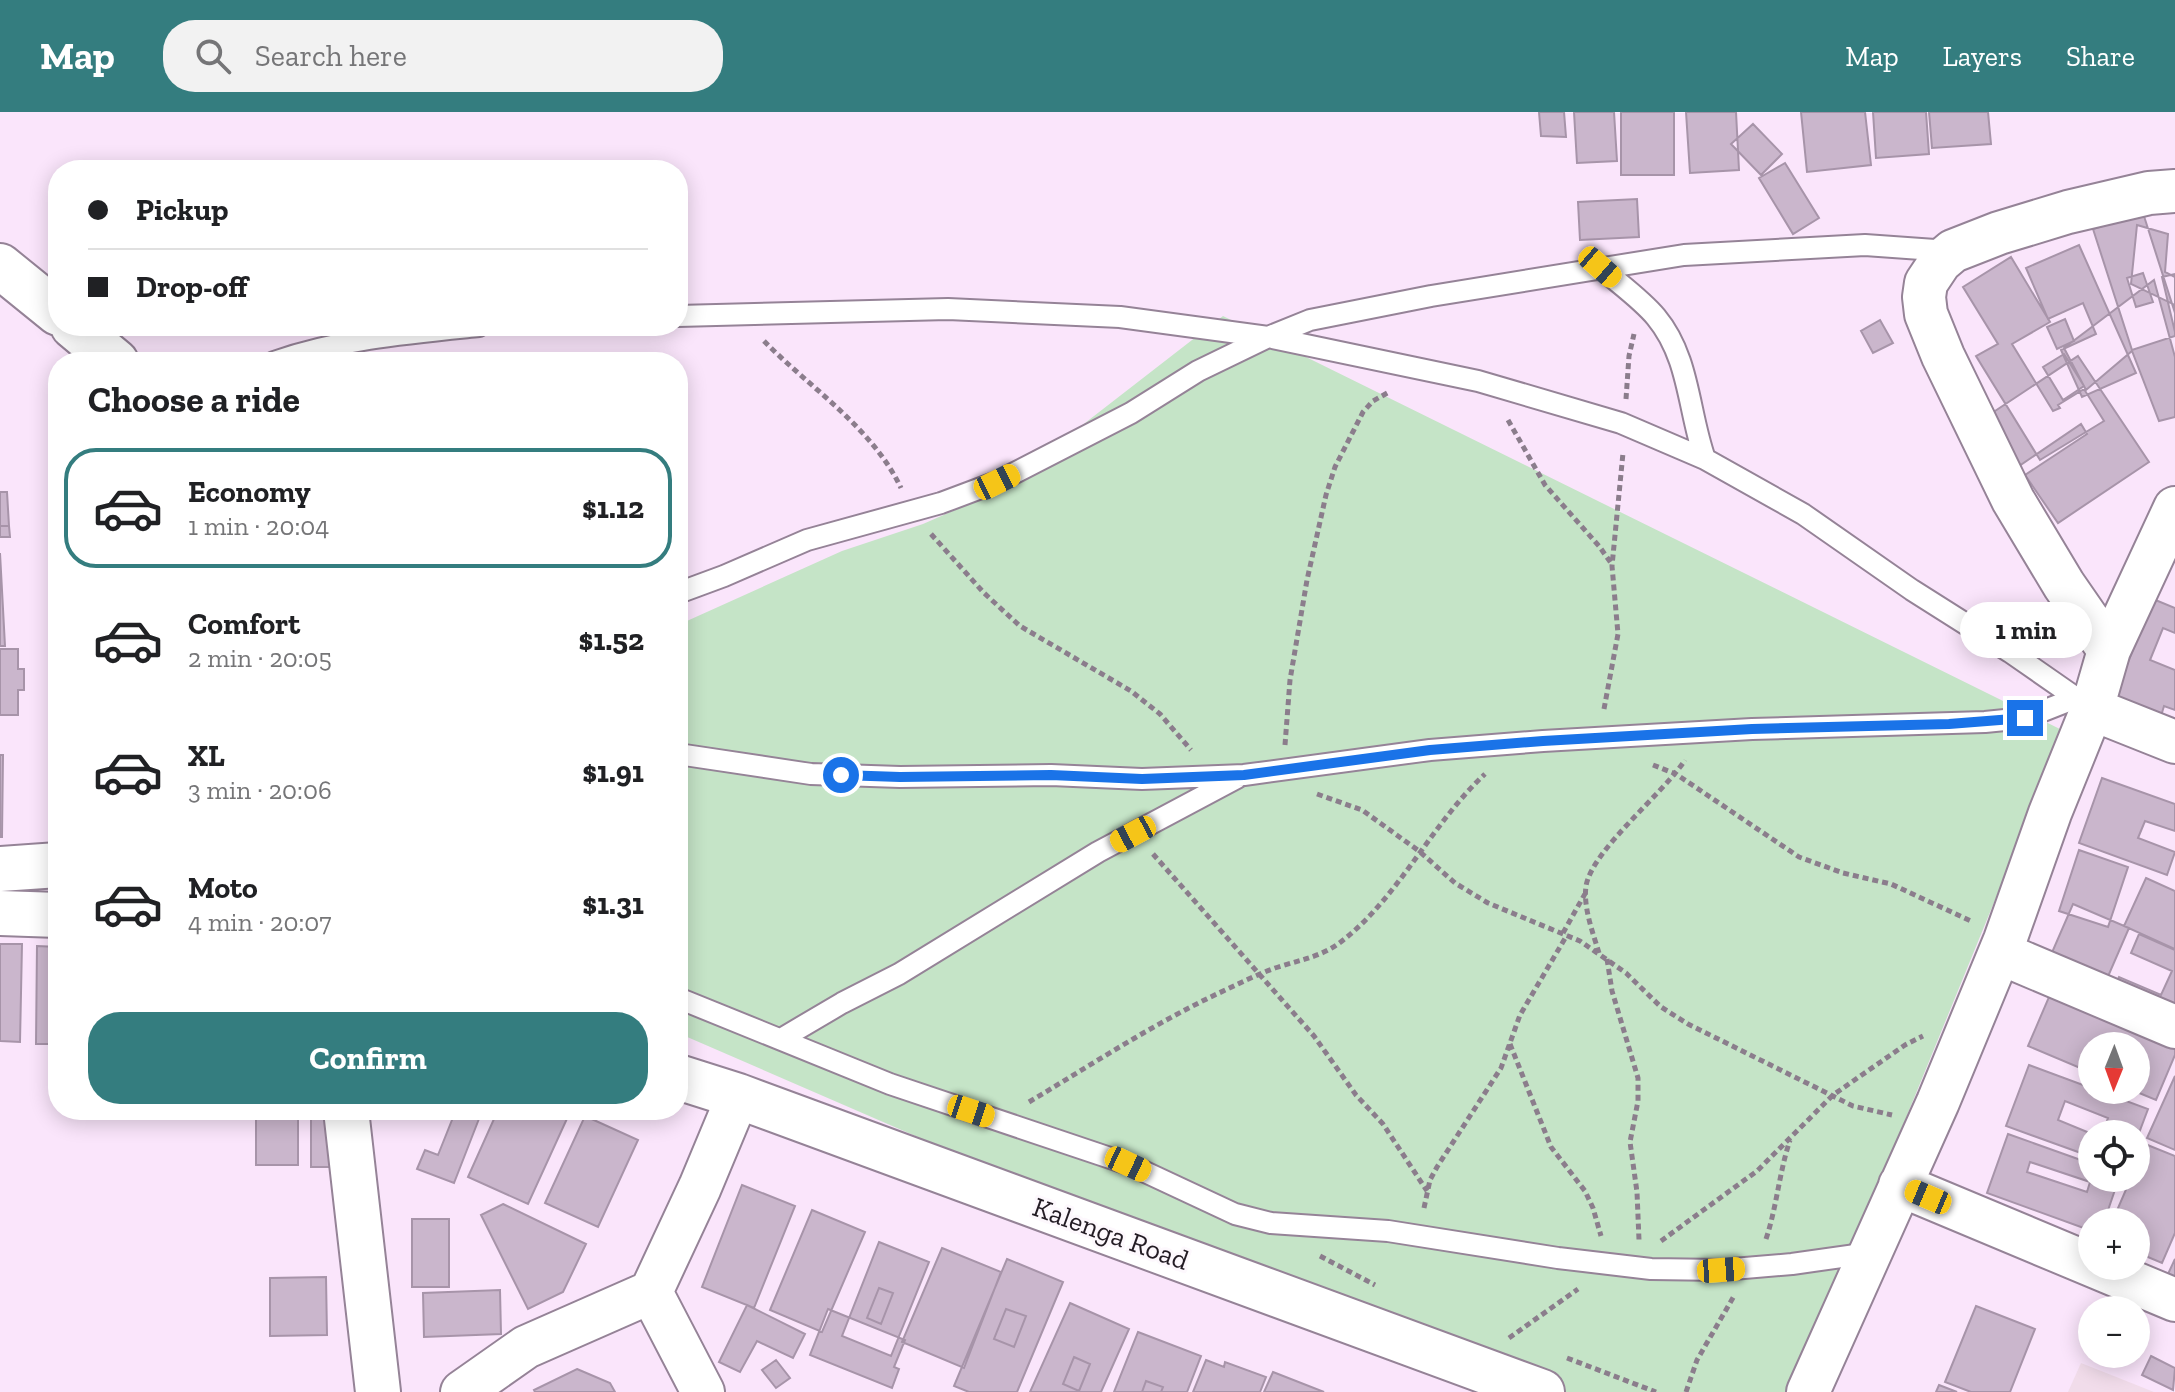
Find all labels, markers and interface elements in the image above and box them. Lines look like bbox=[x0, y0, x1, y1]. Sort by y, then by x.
search box bbox=[163, 20, 723, 92]
text: Map bbox=[40, 33, 115, 79]
icon: search bbox=[191, 34, 235, 78]
text: Search here bbox=[255, 38, 407, 74]
text: Map bbox=[1845, 40, 1899, 73]
text: Layers bbox=[1943, 40, 2022, 73]
text: Share bbox=[2066, 40, 2135, 73]
text: Pickup bbox=[136, 192, 228, 228]
car bbox=[1574, 242, 1626, 292]
text: Drop-off bbox=[136, 269, 248, 305]
text: Choose a ride bbox=[88, 378, 300, 421]
car bbox=[970, 461, 1024, 503]
icon: car bbox=[92, 472, 164, 544]
text: Economy bbox=[188, 474, 311, 510]
text: $1.12 bbox=[582, 490, 644, 526]
text: 1 min · 20:04 bbox=[188, 510, 329, 542]
callout: 1 min bbox=[1959, 602, 2091, 658]
icon: car bbox=[92, 604, 164, 676]
text: Comfort bbox=[188, 606, 300, 642]
text: 1 min bbox=[1995, 614, 2057, 646]
text: $1.52 bbox=[579, 622, 644, 658]
text: 2 min · 20:05 bbox=[188, 642, 332, 674]
route end bbox=[2007, 700, 2043, 736]
icon: car bbox=[92, 736, 164, 808]
text: XL bbox=[188, 738, 225, 774]
text: $1.91 bbox=[582, 754, 644, 790]
route start bbox=[823, 757, 859, 793]
text: 3 min · 20:06 bbox=[188, 774, 332, 806]
car bbox=[1106, 812, 1160, 856]
icon: car bbox=[92, 868, 164, 940]
text: Moto bbox=[188, 870, 258, 906]
text: $1.31 bbox=[582, 886, 644, 922]
text: 4 min · 20:07 bbox=[188, 906, 331, 938]
button: Confirm bbox=[88, 1012, 648, 1104]
north arrow bbox=[2078, 1032, 2150, 1104]
map controls bbox=[2078, 1032, 2150, 1368]
car bbox=[944, 1092, 998, 1130]
button: locate bbox=[2078, 1120, 2150, 1192]
car bbox=[1101, 1143, 1155, 1185]
car bbox=[1901, 1177, 1955, 1217]
street label: Kalenga Road bbox=[1028, 1190, 1193, 1277]
button: + bbox=[2078, 1208, 2150, 1280]
car bbox=[1696, 1256, 1746, 1284]
button: − bbox=[2078, 1296, 2150, 1368]

